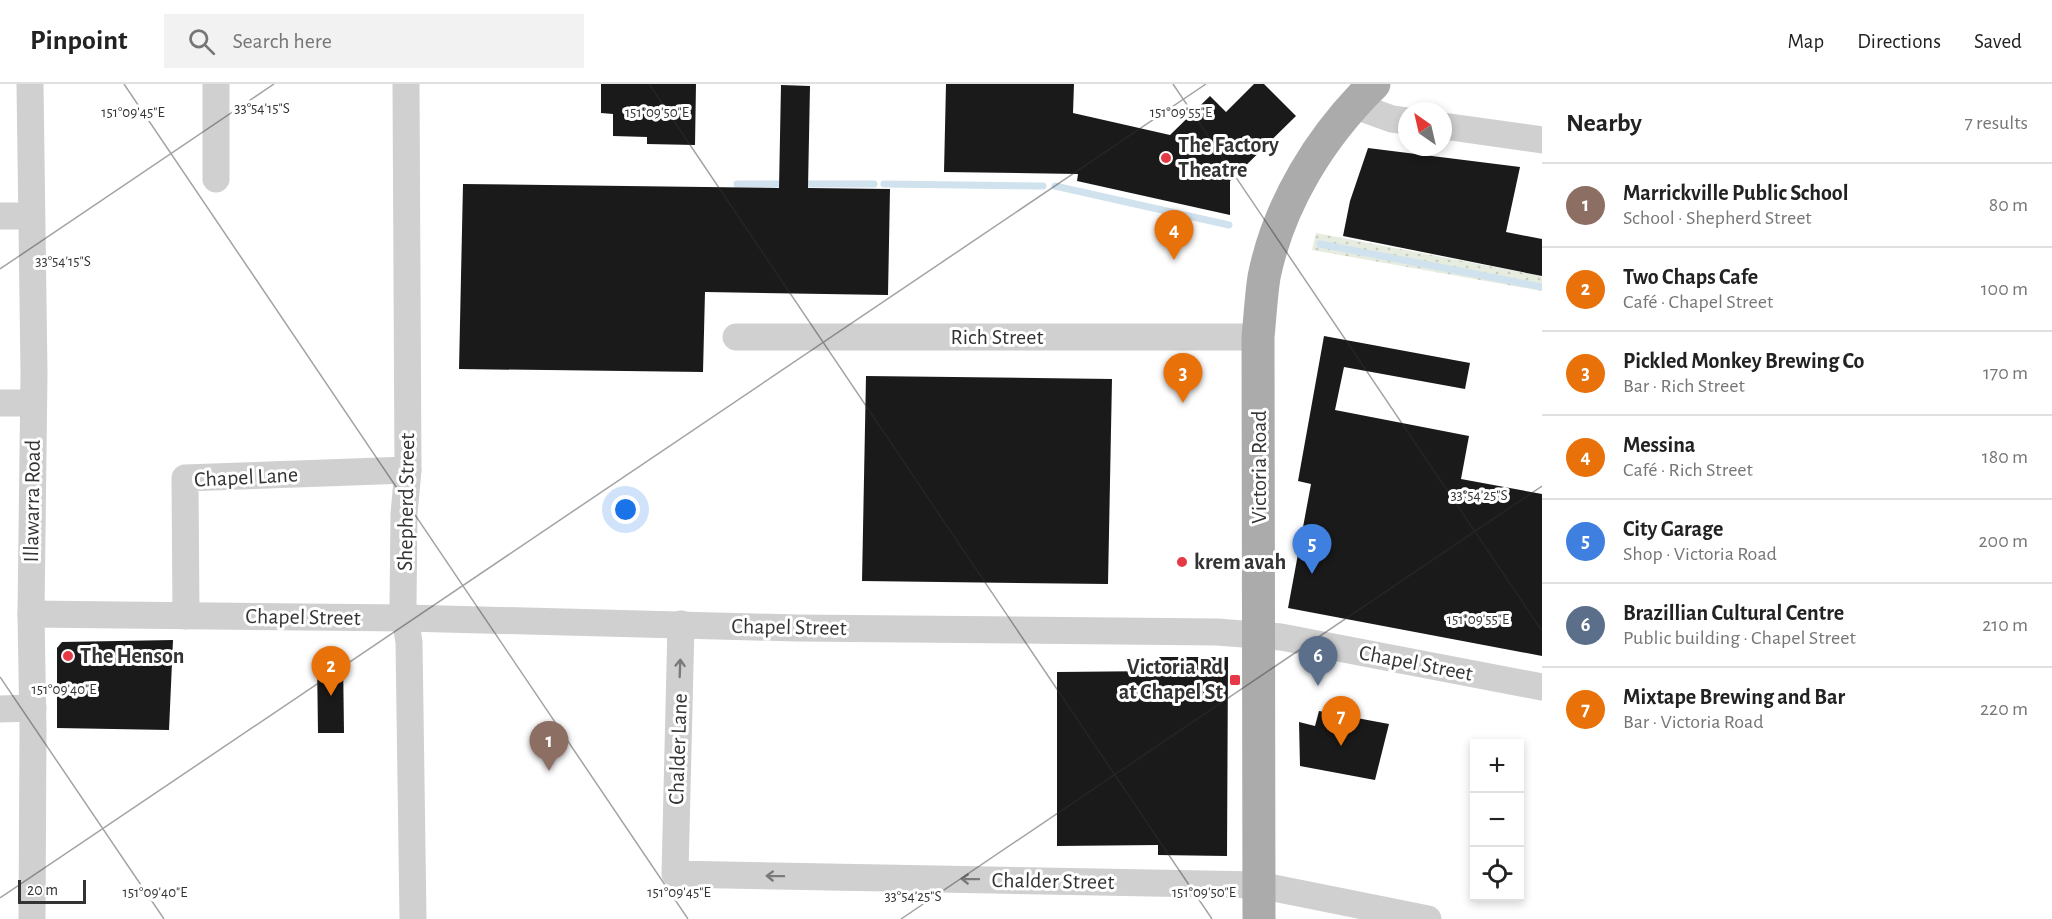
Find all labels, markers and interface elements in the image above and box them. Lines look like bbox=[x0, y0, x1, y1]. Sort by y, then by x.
search box bbox=[164, 14, 584, 68]
icon: search bbox=[185, 25, 218, 58]
text: Pinpoint bbox=[30, 27, 128, 55]
text: Search here bbox=[233, 30, 332, 52]
text: Map bbox=[1788, 31, 1824, 52]
text: Directions bbox=[1857, 31, 1941, 52]
text: Saved bbox=[1974, 31, 2022, 52]
text: 33°54'15"S bbox=[234, 101, 290, 116]
north arrow bbox=[1398, 102, 1452, 156]
text: 151°09'45"E bbox=[101, 105, 165, 120]
text: 151°09'50"E bbox=[625, 105, 689, 120]
text: 151°09'55"E bbox=[1150, 105, 1212, 120]
text: Nearby bbox=[1566, 110, 1642, 136]
text: 7 results bbox=[1964, 113, 2028, 133]
place label: The Factory Theatre bbox=[1178, 134, 1279, 181]
marker: The Factory Theatre bbox=[1159, 151, 1173, 165]
text: Marrickville Public School bbox=[1623, 182, 1848, 204]
text: 1 bbox=[1582, 195, 1589, 215]
text: 80 m bbox=[1989, 195, 2028, 215]
text: School · Shepherd Street bbox=[1623, 208, 1812, 228]
pin: 4 bbox=[1154, 210, 1194, 260]
text: 33°54'15"S bbox=[35, 254, 91, 269]
text: Two Chaps Cafe bbox=[1623, 266, 1758, 288]
text: 2 bbox=[1581, 279, 1590, 299]
text: 100 m bbox=[1981, 279, 2028, 299]
text: Café · Chapel Street bbox=[1623, 292, 1773, 312]
street label: Rich Street bbox=[951, 326, 1043, 348]
text: Pickled Monkey Brewing Co bbox=[1623, 350, 1864, 372]
pin: 3 bbox=[1164, 354, 1202, 403]
text: 3 bbox=[1581, 363, 1590, 383]
text: 170 m bbox=[1983, 363, 2028, 383]
text: Bar · Rich Street bbox=[1623, 376, 1745, 396]
street label: Victoria Road bbox=[1248, 410, 1270, 524]
street label: Shepherd Street bbox=[394, 433, 418, 571]
text: Messina bbox=[1623, 434, 1695, 456]
street label: Illawarra Road bbox=[20, 440, 44, 562]
text: 4 bbox=[1580, 447, 1591, 467]
text: 180 m bbox=[1982, 447, 2028, 467]
text: Café · Rich Street bbox=[1623, 460, 1753, 480]
street label: Chapel Lane bbox=[193, 463, 299, 491]
text: 33°54'25"S bbox=[1450, 488, 1508, 503]
your location bbox=[611, 495, 640, 524]
text: City Garage bbox=[1623, 518, 1723, 540]
pin: 5 bbox=[1292, 524, 1332, 574]
text: 5 bbox=[1581, 531, 1590, 551]
text: 200 m bbox=[1978, 531, 2028, 551]
text: Shop · Victoria Road bbox=[1623, 544, 1777, 564]
place label: krem avah bbox=[1194, 551, 1286, 573]
marker: krem avah bbox=[1175, 555, 1189, 569]
text: Brazillian Cultural Centre bbox=[1623, 602, 1844, 624]
street label: Chapel Street bbox=[245, 605, 361, 629]
text: 151°09'55"E bbox=[1447, 612, 1509, 627]
street label: Chapel Street bbox=[731, 615, 847, 639]
text: 6 bbox=[1581, 615, 1590, 635]
text: 210 m bbox=[1982, 615, 2028, 635]
text: Public building · Chapel Street bbox=[1623, 628, 1856, 648]
pin: 6 bbox=[1298, 636, 1338, 686]
street label: Chapel Street bbox=[1357, 641, 1475, 685]
place label: The Henson bbox=[80, 645, 184, 667]
pin: 2 bbox=[312, 646, 350, 696]
marker: The Henson bbox=[61, 649, 75, 663]
place label: Victoria Rd at Chapel St bbox=[1119, 656, 1224, 703]
one-way arrow bbox=[674, 659, 686, 679]
marker: Victoria Rd at Chapel St bbox=[1228, 673, 1242, 687]
text: 151°09'40"E bbox=[31, 682, 97, 697]
text: Mixtape Brewing and Bar bbox=[1623, 686, 1845, 708]
street label: Chalder Lane bbox=[665, 693, 691, 805]
pin: 7 bbox=[1322, 696, 1360, 746]
text: 7 bbox=[1581, 699, 1590, 719]
text: 220 m bbox=[1980, 699, 2028, 719]
text: Bar · Victoria Road bbox=[1623, 712, 1764, 732]
pin: 1 bbox=[530, 722, 568, 771]
map controls bbox=[1470, 739, 1524, 901]
button: + bbox=[1470, 739, 1524, 793]
button: − bbox=[1470, 793, 1524, 847]
button: locate bbox=[1470, 847, 1524, 901]
street label: Chalder Street bbox=[992, 869, 1114, 893]
one-way arrow bbox=[765, 870, 785, 881]
one-way arrow bbox=[960, 873, 980, 885]
scale bar bbox=[18, 877, 86, 904]
text: 20 m bbox=[27, 882, 58, 898]
text: 151°09'40"E bbox=[122, 885, 188, 900]
text: 151°09'45"E bbox=[647, 885, 711, 900]
text: 151°09'50"E bbox=[1172, 885, 1236, 900]
text: 33°54'25"S bbox=[884, 889, 942, 904]

